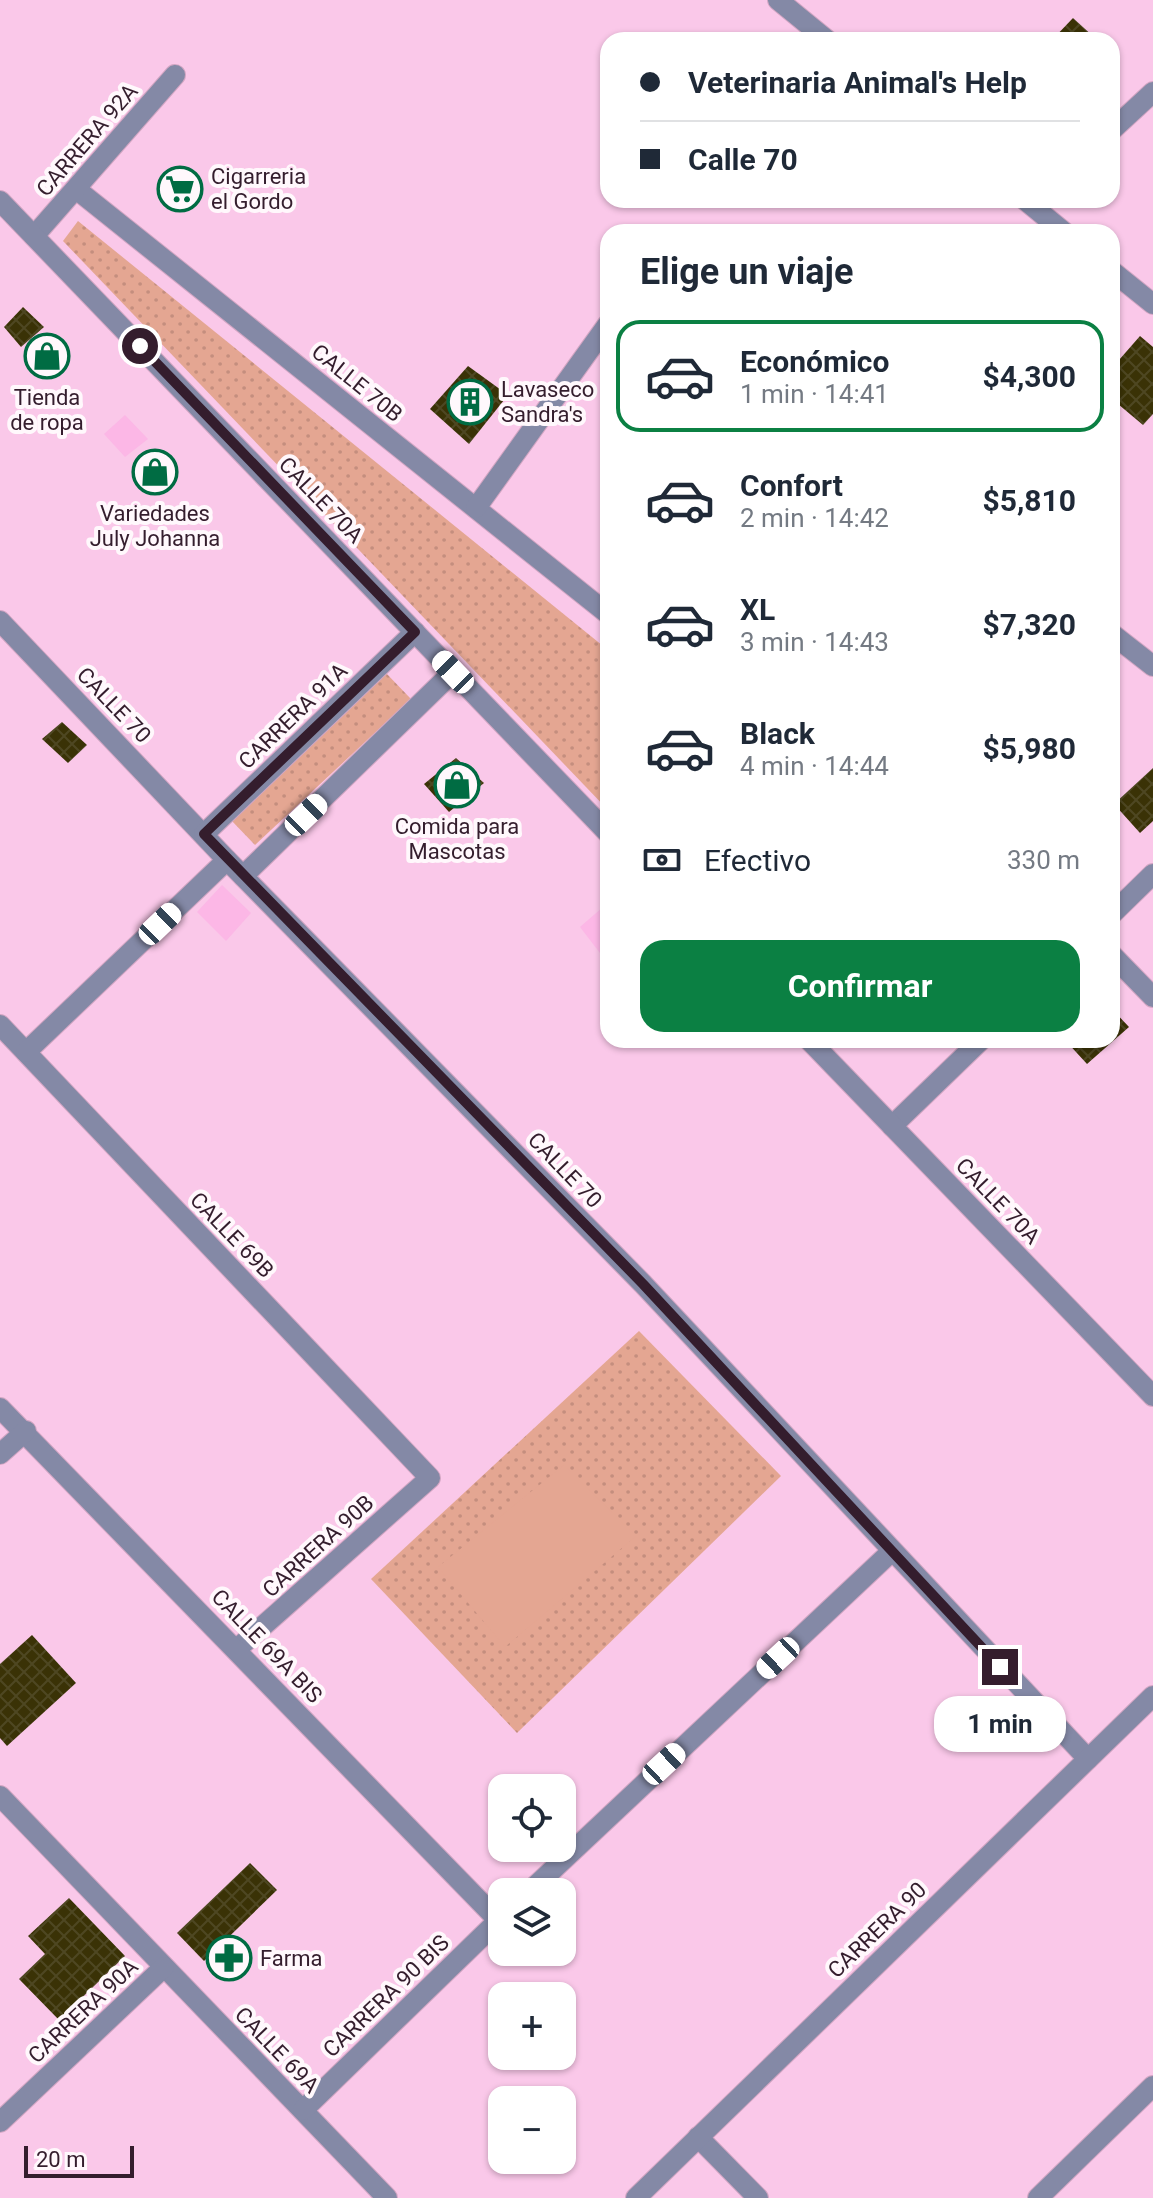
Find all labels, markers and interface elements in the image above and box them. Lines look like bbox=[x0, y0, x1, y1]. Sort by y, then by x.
text: Veterinaria Animal's Help bbox=[688, 65, 1027, 100]
street label: CARRERA 92A bbox=[31, 78, 143, 201]
text: Calle 70 bbox=[688, 142, 798, 177]
place label: Cigarreria el Gordo bbox=[211, 164, 306, 214]
supermarket icon: Cigarreria el Gordo bbox=[156, 165, 204, 213]
text: Elige un viaje bbox=[640, 251, 853, 293]
route start bbox=[122, 328, 158, 364]
shop icon: Tienda de ropa bbox=[23, 332, 71, 380]
street label: CALLE 70B bbox=[307, 339, 407, 427]
icon: car bbox=[644, 340, 716, 412]
text: Económico bbox=[740, 344, 889, 379]
text: $4,300 bbox=[983, 359, 1076, 394]
place label: Lavaseco Sandra's bbox=[501, 377, 594, 427]
building icon: Lavaseco Sandra's bbox=[446, 378, 494, 426]
text: 1 min · 14:41 bbox=[740, 379, 889, 409]
place label: Tienda de ropa bbox=[10, 385, 84, 435]
shop icon: Variedades July Johanna bbox=[131, 448, 179, 496]
street label: CALLE 70A bbox=[274, 452, 368, 548]
icon: car bbox=[644, 464, 716, 536]
text: Confort bbox=[740, 468, 843, 503]
text: $5,810 bbox=[983, 483, 1076, 518]
place label: Variedades July Johanna bbox=[90, 501, 220, 551]
text: 2 min · 14:42 bbox=[740, 503, 889, 533]
icon: car bbox=[644, 588, 716, 660]
text: XL bbox=[740, 592, 775, 627]
text: $7,320 bbox=[983, 607, 1076, 642]
text: 3 min · 14:43 bbox=[740, 627, 889, 657]
car bbox=[428, 646, 478, 698]
street label: CARRERA 91A bbox=[234, 658, 353, 774]
street label: CALLE 70 bbox=[72, 662, 156, 748]
icon: car bbox=[644, 712, 716, 784]
text: Black bbox=[740, 716, 815, 751]
text: $5,980 bbox=[983, 731, 1076, 766]
text: 4 min · 14:44 bbox=[740, 751, 889, 781]
shop icon: Comida para Mascotas bbox=[433, 761, 481, 809]
car bbox=[280, 790, 332, 840]
place label: Comida para Mascotas bbox=[395, 814, 519, 864]
icon: cash bbox=[640, 838, 684, 882]
text: Efectivo bbox=[704, 843, 811, 878]
text: 330 m bbox=[1007, 845, 1080, 875]
car bbox=[134, 899, 186, 949]
button: Confirmar bbox=[640, 940, 1080, 1032]
street label: CALLE 70 bbox=[523, 1127, 607, 1213]
street label: CALLE 70A bbox=[951, 1153, 1045, 1249]
street label: CALLE 69B bbox=[185, 1187, 279, 1283]
street label: CARRERA 90B bbox=[258, 1490, 378, 1602]
street label: CALLE 69A BIS bbox=[207, 1584, 327, 1708]
car bbox=[752, 1633, 804, 1683]
route end bbox=[982, 1649, 1018, 1685]
callout: 1 min bbox=[934, 1695, 1066, 1751]
text: 1 min bbox=[967, 1709, 1033, 1739]
car bbox=[638, 1739, 690, 1789]
map controls bbox=[488, 1774, 576, 2174]
button: locate bbox=[488, 1774, 576, 1862]
street label: CARRERA 90 bbox=[823, 1877, 931, 1983]
button: layers bbox=[488, 1878, 576, 1966]
street label: CARRERA 90 BIS bbox=[318, 1930, 454, 2062]
pharmacy icon: Farma bbox=[205, 1934, 253, 1982]
place label: Farma bbox=[260, 1946, 322, 1971]
street label: CARRERA 90A bbox=[23, 1953, 143, 2068]
button: + bbox=[488, 1982, 576, 2070]
street label: CALLE 69A bbox=[230, 2002, 324, 2098]
button: − bbox=[488, 2086, 576, 2174]
scale bar bbox=[24, 2142, 134, 2178]
text: 20 m bbox=[36, 2147, 85, 2172]

